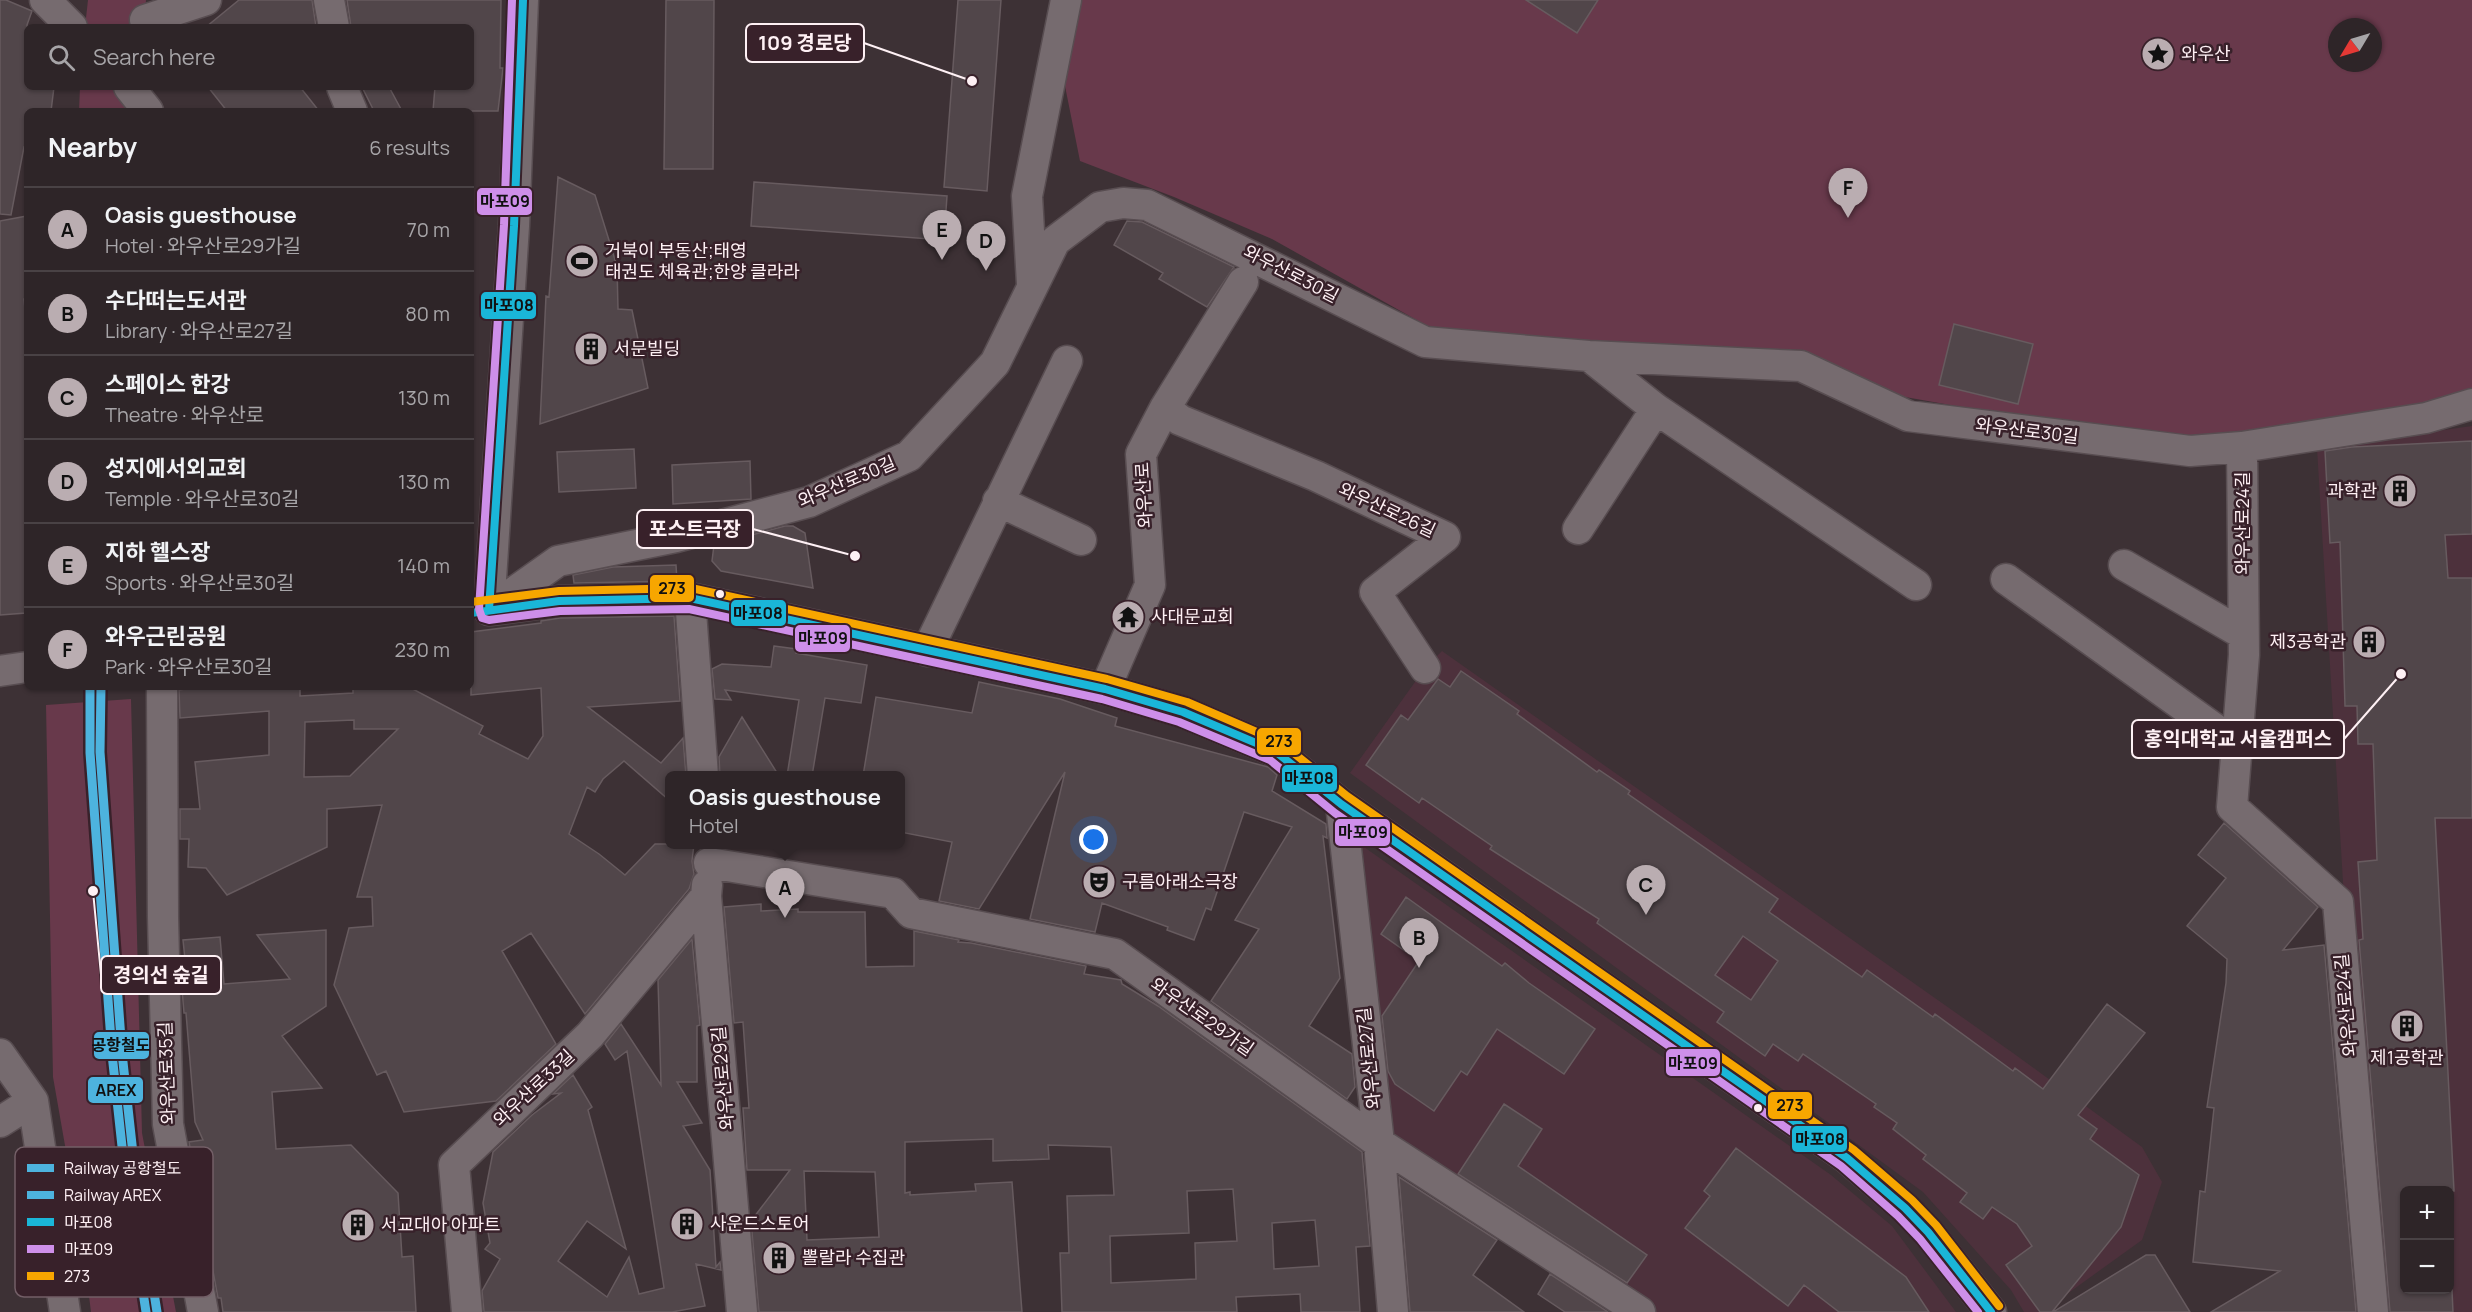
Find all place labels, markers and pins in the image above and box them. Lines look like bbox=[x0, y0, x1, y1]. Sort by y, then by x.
callout: 109 경로당 bbox=[746, 24, 864, 62]
place icon: 와우산 bbox=[2140, 36, 2176, 72]
place label: 와우산 bbox=[2181, 41, 2231, 65]
pin: F bbox=[1828, 168, 1868, 218]
pin: E bbox=[922, 210, 962, 260]
pin: D bbox=[966, 222, 1006, 271]
place label: 거북이 부동산;태영 태권도 체육관;한양 클라라 bbox=[605, 238, 800, 283]
sports icon: 거북이 부동산;태영 태권도 체육관;한양 클라라 bbox=[564, 243, 600, 279]
building icon: 서문빌딩 bbox=[573, 331, 609, 367]
place label: 서문빌딩 bbox=[614, 336, 680, 360]
building icon: 과학관 bbox=[2382, 473, 2418, 509]
place label: 과학관 bbox=[2327, 478, 2377, 502]
callout: 포스트극장 bbox=[637, 510, 753, 548]
unlabelled marker bbox=[714, 588, 726, 600]
temple icon: 사대문교회 bbox=[1110, 599, 1146, 635]
place label: 사대문교회 bbox=[1151, 604, 1234, 628]
building icon: 제3공학관 bbox=[2351, 624, 2387, 660]
place label: 제3공학관 bbox=[2270, 629, 2346, 653]
callout: 홍익대학교 서울캠퍼스 bbox=[2132, 720, 2344, 758]
theatre icon: 구름아래소극장 bbox=[1081, 864, 1117, 900]
pin: C bbox=[1626, 866, 1666, 915]
pin: A bbox=[766, 868, 804, 918]
place label: 구름아래소극장 bbox=[1122, 869, 1238, 893]
pin: B bbox=[1400, 918, 1438, 968]
callout: 경의선 숲길 bbox=[101, 956, 221, 994]
building icon: 제1공학관 bbox=[2389, 1008, 2425, 1044]
place label: 제1공학관 bbox=[2370, 1045, 2444, 1069]
unlabelled marker bbox=[1752, 1102, 1764, 1114]
building icon: 사운드스토어 bbox=[669, 1206, 705, 1242]
building icon: 서교대아 아파트 bbox=[340, 1207, 376, 1243]
place label: 사운드스토어 bbox=[710, 1211, 809, 1235]
place label: 서교대아 아파트 bbox=[381, 1212, 501, 1236]
building icon: 뽈랄라 수집관 bbox=[761, 1240, 797, 1276]
place label: 뽈랄라 수집관 bbox=[802, 1245, 905, 1269]

